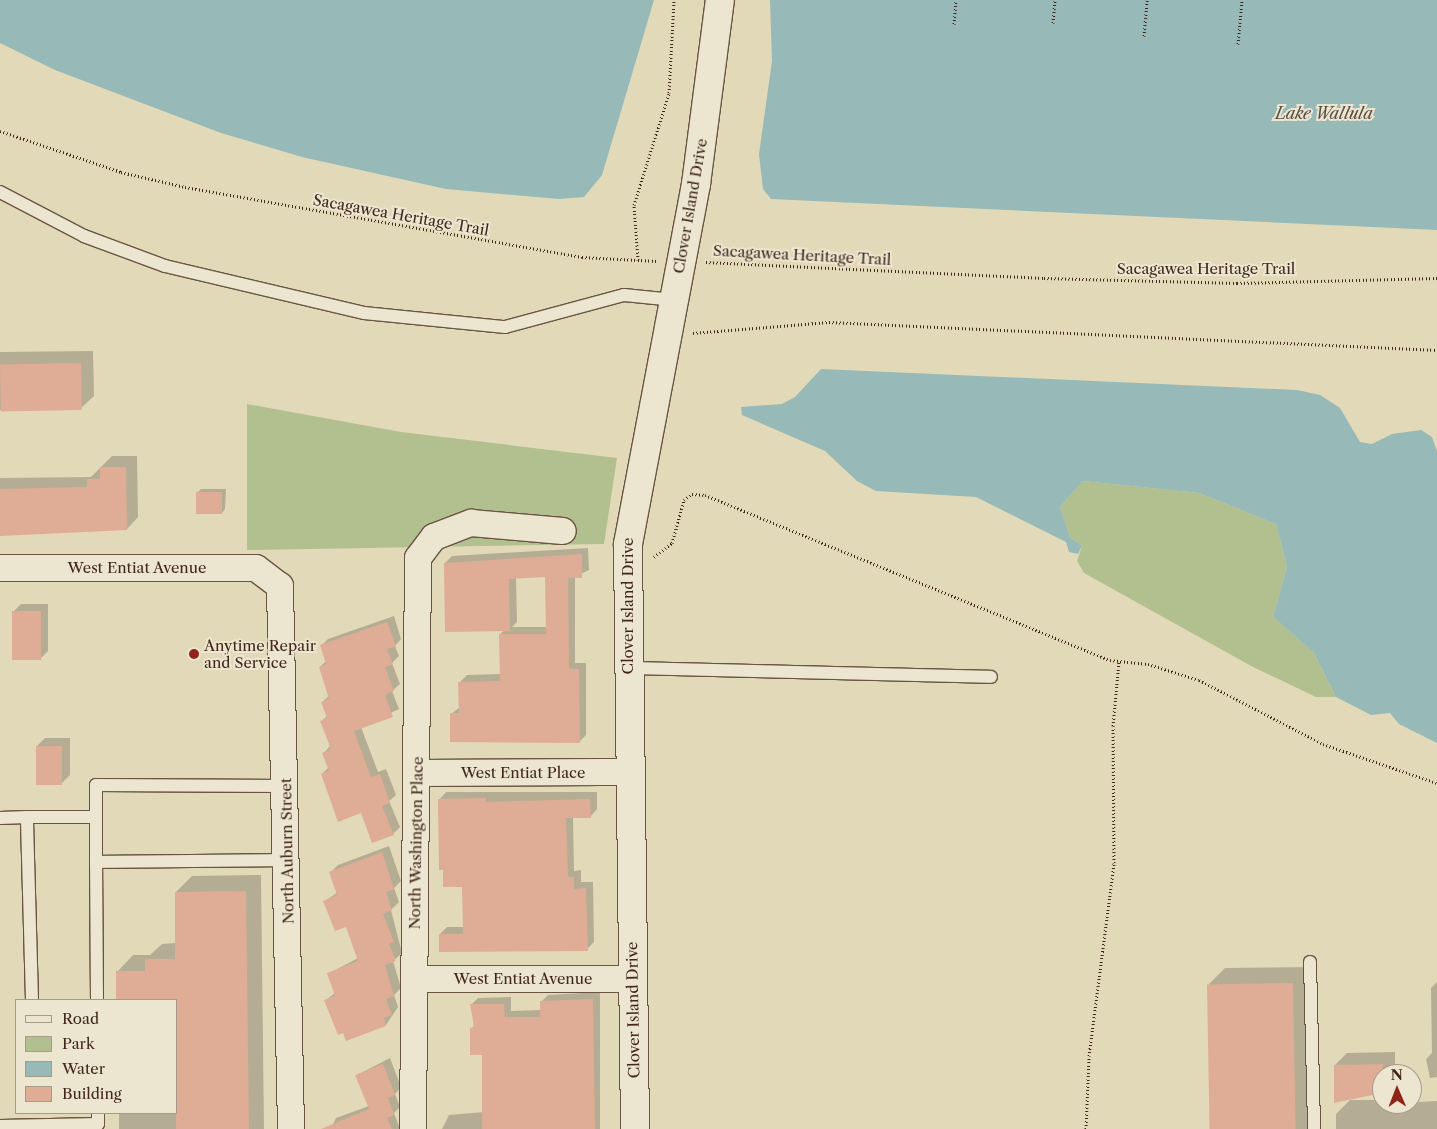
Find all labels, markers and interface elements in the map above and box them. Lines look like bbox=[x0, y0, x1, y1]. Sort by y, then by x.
water label: Lake Wallula bbox=[1275, 103, 1373, 123]
street label: Clover Island Drive bbox=[669, 137, 711, 275]
street label: Sacagawea Heritage Trail bbox=[311, 191, 491, 239]
street label: Sacagawea Heritage Trail bbox=[712, 241, 892, 269]
street label: Sacagawea Heritage Trail bbox=[1116, 260, 1296, 278]
street label: Clover Island Drive bbox=[619, 537, 637, 675]
street label: West Entiat Avenue bbox=[67, 559, 207, 577]
place label: Anytime Repair and Service bbox=[204, 636, 316, 671]
marker: Anytime Repair and Service bbox=[188, 648, 200, 660]
street label: North Washington Place bbox=[405, 756, 427, 930]
street label: West Entiat Place bbox=[461, 764, 585, 782]
street label: North Auburn Street bbox=[277, 777, 297, 925]
street label: Clover Island Drive bbox=[623, 941, 643, 1079]
street label: West Entiat Avenue bbox=[453, 970, 593, 988]
legend bbox=[15, 999, 178, 1114]
text: Road bbox=[62, 1009, 99, 1028]
text: Park bbox=[62, 1034, 95, 1053]
text: Water bbox=[62, 1059, 105, 1078]
north arrow bbox=[1372, 1064, 1422, 1114]
text: N bbox=[1391, 1066, 1403, 1084]
text: Building bbox=[62, 1084, 122, 1103]

